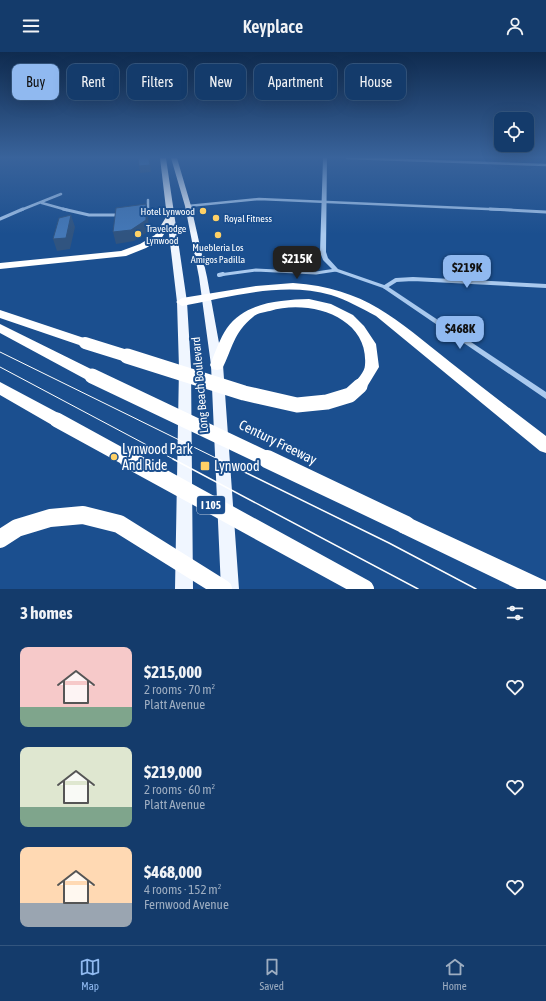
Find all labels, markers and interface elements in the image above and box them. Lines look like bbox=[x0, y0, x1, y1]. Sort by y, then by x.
icon: menu bbox=[20, 15, 42, 37]
icon: person bbox=[504, 15, 526, 37]
text: Keyplace bbox=[243, 16, 303, 37]
chip: Buy bbox=[12, 64, 59, 100]
chip: Rent bbox=[67, 64, 119, 100]
chip: Filters bbox=[127, 64, 187, 100]
chip: New bbox=[195, 64, 246, 100]
chip: Apartment bbox=[254, 64, 337, 100]
chip: House bbox=[345, 64, 406, 100]
map controls bbox=[494, 112, 534, 152]
button: locate bbox=[494, 112, 534, 152]
place label: Hotel Lynwood bbox=[141, 206, 195, 217]
marker: Hotel Lynwood bbox=[198, 206, 208, 216]
marker: Royal Fitness bbox=[211, 213, 221, 223]
place label: Royal Fitness bbox=[224, 213, 272, 224]
place label: Travelodge Lynwood bbox=[146, 223, 187, 246]
marker: Travelodge Lynwood bbox=[133, 229, 143, 239]
marker: Muebleria Los Amigos Padilla bbox=[213, 230, 223, 240]
place label: Muebleria Los Amigos Padilla bbox=[191, 242, 246, 265]
pin: $215K bbox=[269, 246, 325, 280]
text: $215K bbox=[282, 251, 312, 266]
pin: $219K bbox=[439, 255, 495, 289]
text: $219K bbox=[452, 260, 482, 275]
pin: $468K bbox=[432, 316, 488, 350]
text: $468K bbox=[445, 321, 475, 336]
street label: Long Beach Boulevard bbox=[189, 336, 211, 434]
street label: Century Freeway bbox=[236, 416, 320, 468]
place label: Lynwood Park And Ride bbox=[122, 441, 193, 473]
marker: Lynwood Park And Ride bbox=[109, 452, 119, 462]
place label: Lynwood bbox=[214, 458, 260, 474]
marker: Lynwood bbox=[199, 460, 211, 472]
road number: I 105 bbox=[197, 496, 225, 514]
icon: filters bbox=[504, 602, 526, 624]
text: 3 homes bbox=[20, 603, 73, 623]
text: $215,000 bbox=[144, 662, 202, 682]
icon: home bbox=[52, 663, 100, 711]
icon: heart bbox=[504, 676, 526, 698]
text: 2 rooms · 70 m² bbox=[144, 682, 215, 697]
text: Platt Avenue bbox=[144, 697, 205, 712]
text: $219,000 bbox=[144, 762, 202, 782]
icon: home bbox=[52, 763, 100, 811]
icon: heart bbox=[504, 776, 526, 798]
text: 2 rooms · 60 m² bbox=[144, 782, 215, 797]
text: Platt Avenue bbox=[144, 797, 205, 812]
text: $468,000 bbox=[144, 862, 202, 882]
icon: home bbox=[52, 863, 100, 911]
icon: heart bbox=[504, 876, 526, 898]
text: 4 rooms · 152 m² bbox=[144, 882, 221, 897]
text: Fernwood Avenue bbox=[144, 897, 229, 912]
tab: Map bbox=[79, 956, 101, 992]
tab: Saved bbox=[260, 956, 284, 992]
tab: Home bbox=[442, 956, 467, 992]

